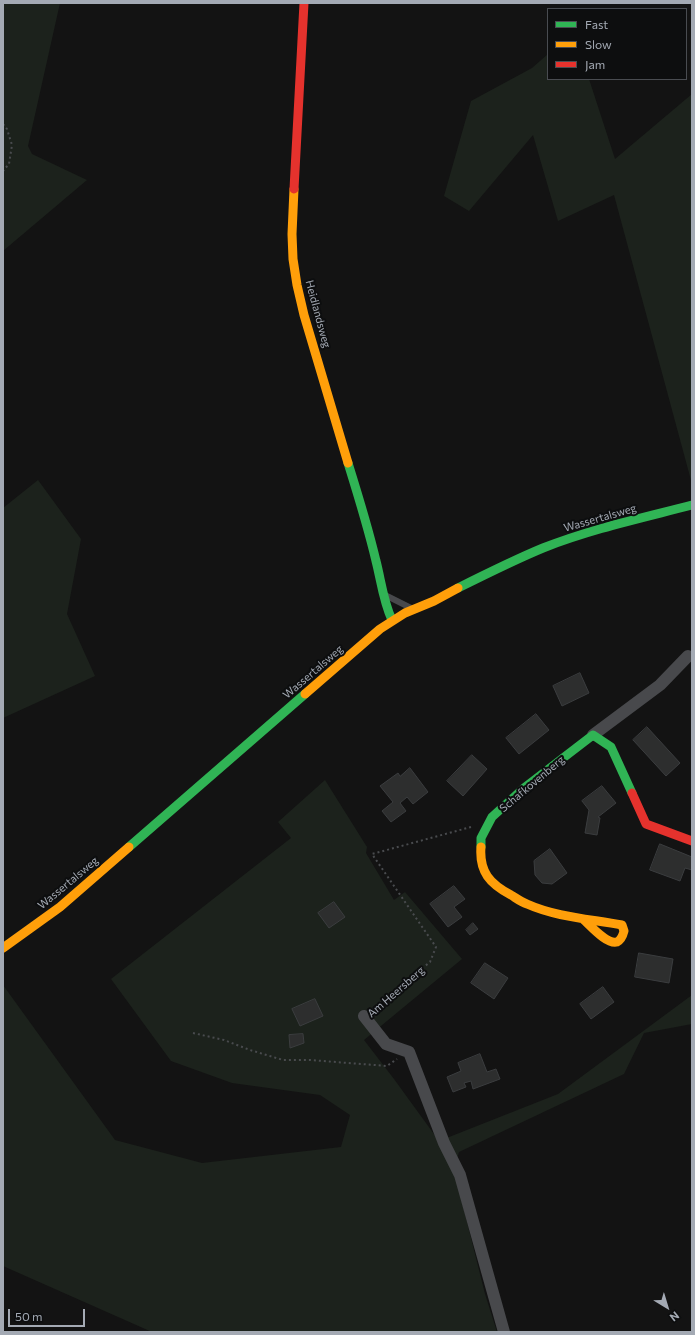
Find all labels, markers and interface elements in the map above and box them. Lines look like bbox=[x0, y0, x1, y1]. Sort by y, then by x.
legend bbox=[547, 8, 687, 80]
text: Fast bbox=[585, 17, 608, 31]
text: Slow bbox=[585, 37, 612, 51]
text: Jam bbox=[585, 57, 605, 71]
street label: Heidlandsweg bbox=[303, 279, 333, 349]
street label: Wassertalsweg bbox=[562, 501, 638, 535]
street label: Wassertalsweg bbox=[280, 642, 346, 702]
street label: Schafkovenberg bbox=[497, 753, 567, 815]
street label: Wassertalsweg bbox=[35, 854, 101, 912]
street label: Am Heersberg bbox=[365, 964, 427, 1020]
north arrow bbox=[647, 1287, 687, 1327]
scale bar bbox=[10, 1301, 87, 1327]
text: 50 m bbox=[15, 1309, 43, 1323]
text: N bbox=[667, 1309, 682, 1325]

